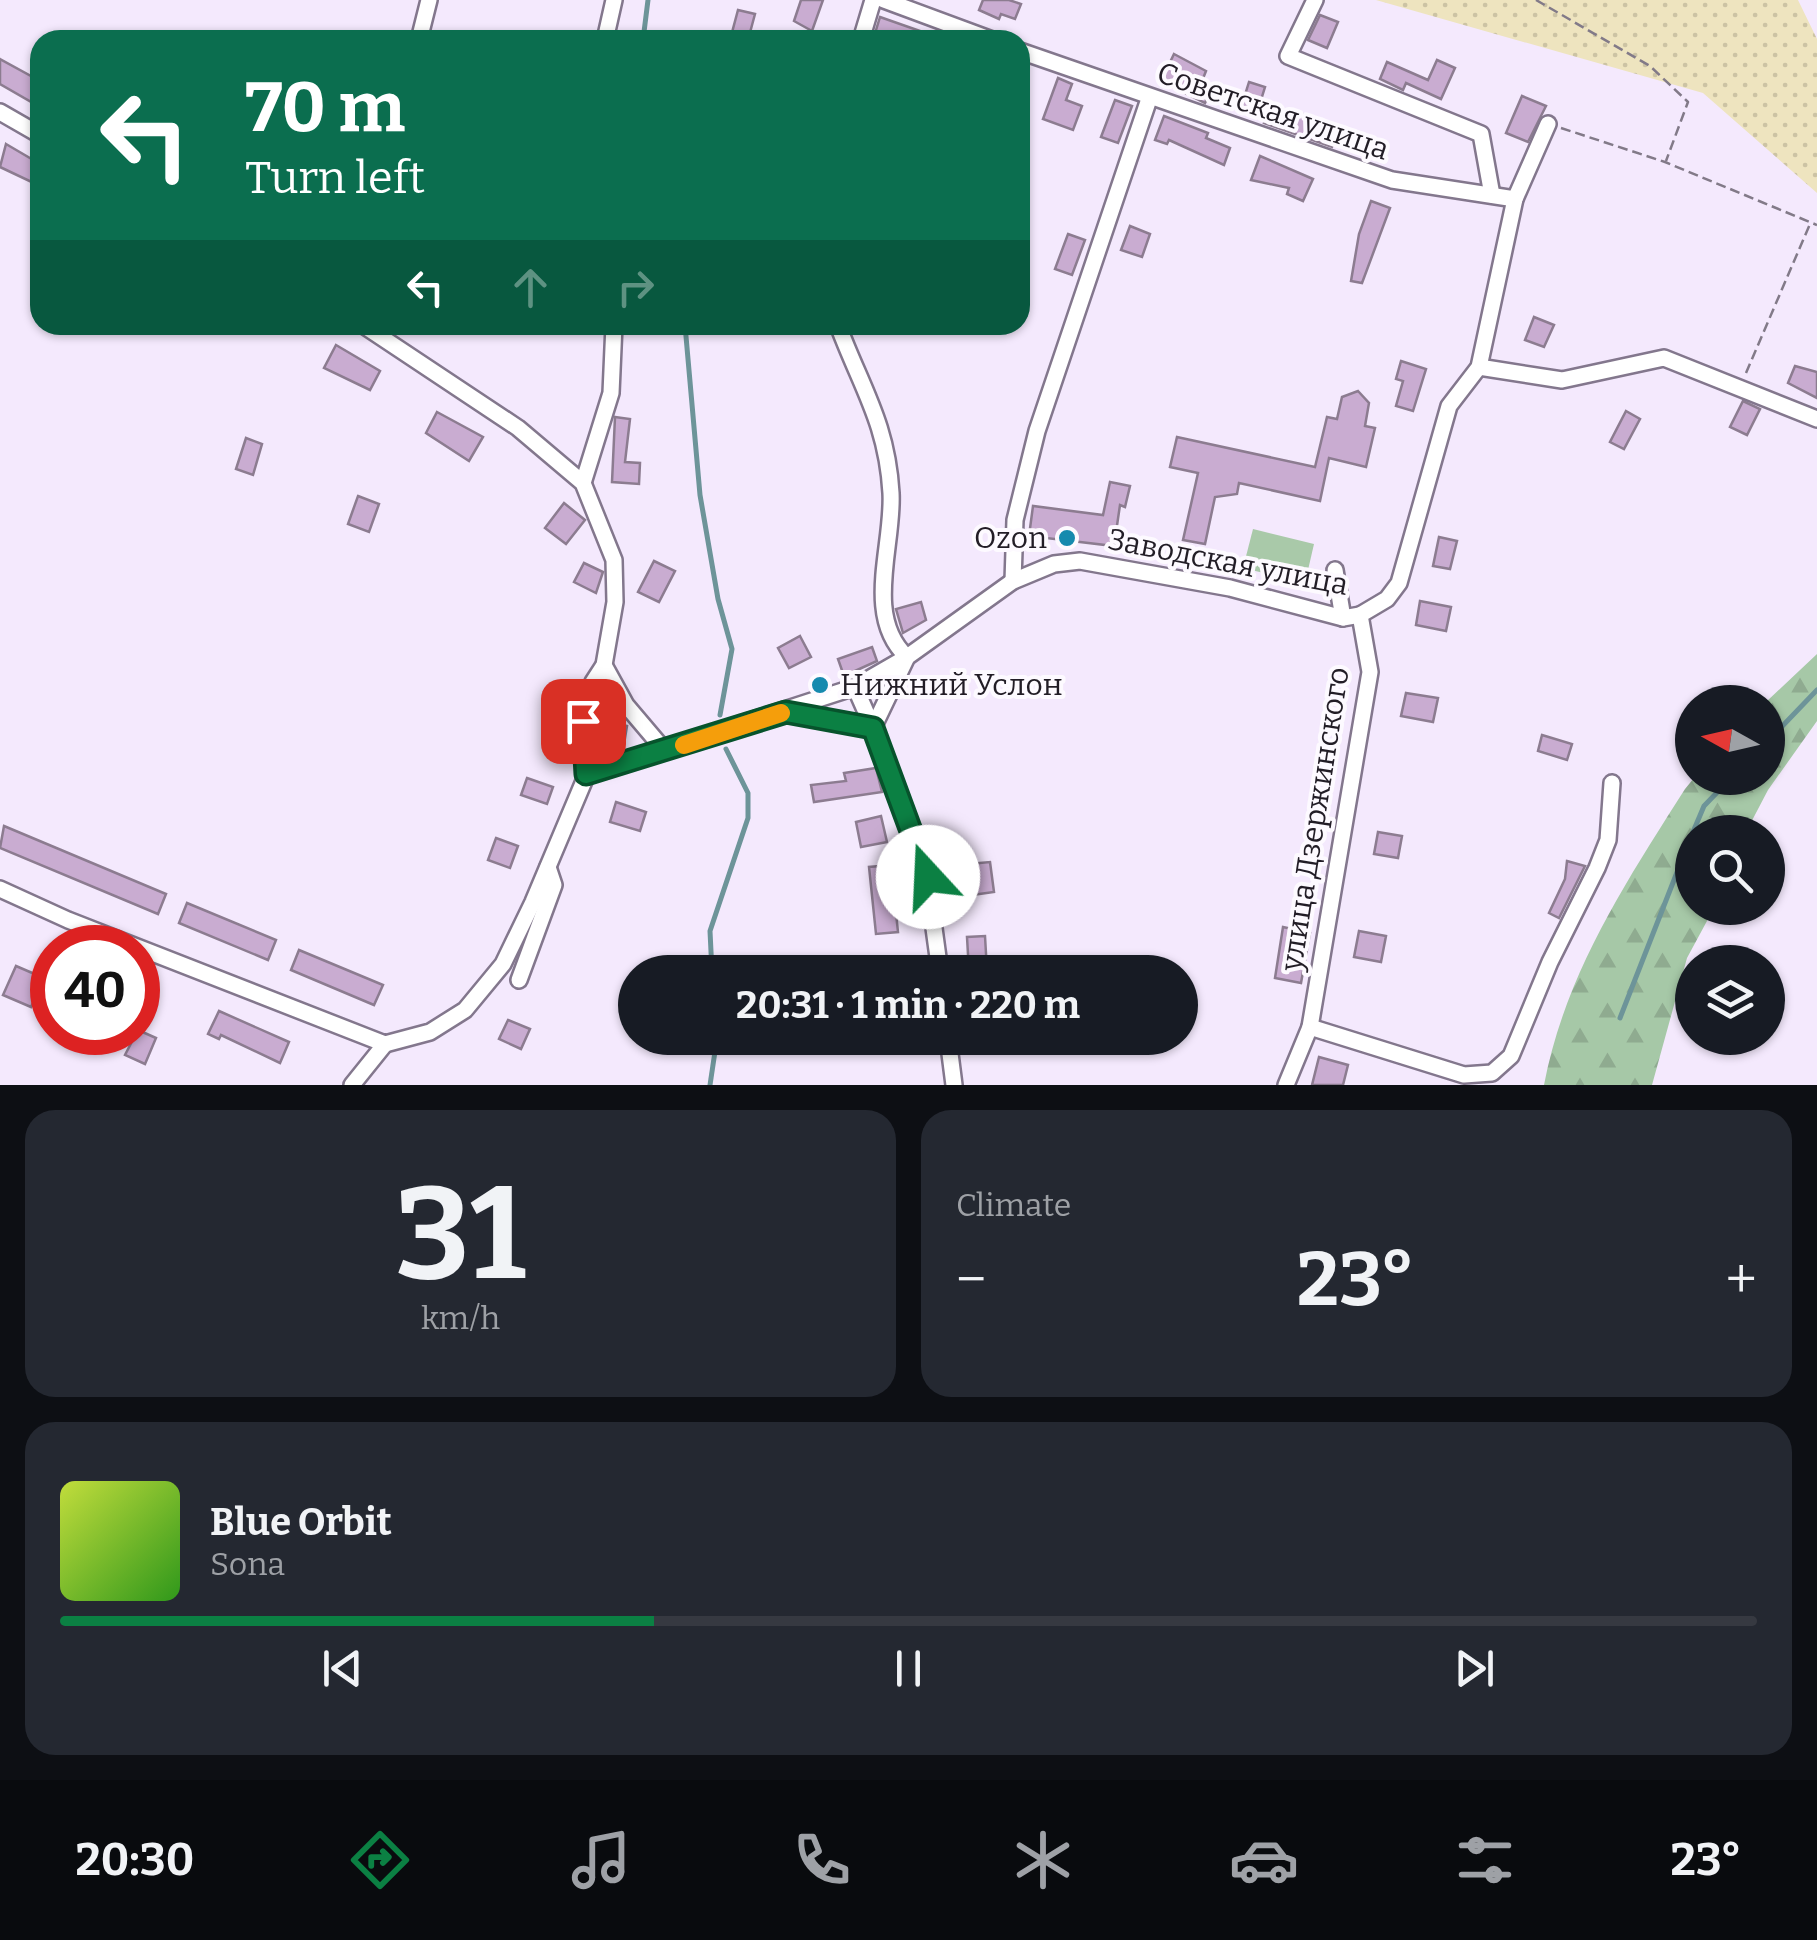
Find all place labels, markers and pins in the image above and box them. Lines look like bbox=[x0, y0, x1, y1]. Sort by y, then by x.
place label: Ozon bbox=[974, 520, 1047, 556]
marker: Ozon bbox=[1056, 527, 1078, 549]
place label: Нижний Услон bbox=[840, 667, 1063, 703]
marker: Нижний Услон bbox=[809, 674, 831, 696]
pin bbox=[541, 679, 626, 764]

